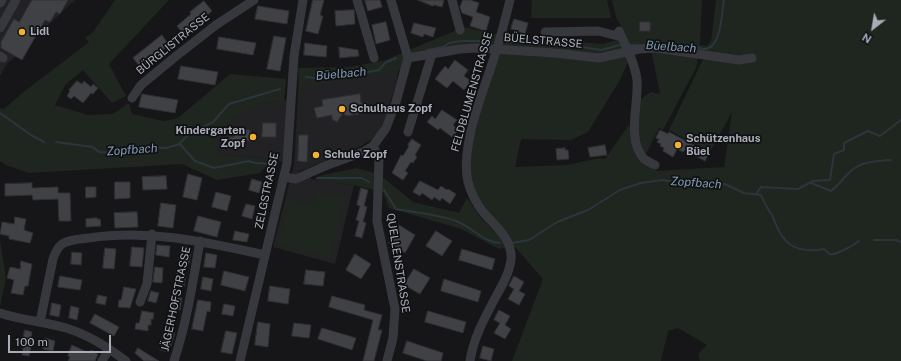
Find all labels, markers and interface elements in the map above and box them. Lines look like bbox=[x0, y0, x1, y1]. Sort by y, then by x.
north arrow bbox=[853, 8, 893, 48]
street label: BÜRGLISTRASSE bbox=[134, 10, 212, 78]
place label: Lidl bbox=[30, 25, 50, 39]
marker: Lidl bbox=[17, 27, 27, 37]
street label: FELDBLUMENSTRASSE bbox=[449, 31, 495, 153]
street label: BÜELSTRASSE bbox=[503, 31, 583, 51]
text: N bbox=[860, 31, 874, 46]
water label: Büelbach bbox=[645, 38, 697, 56]
water label: Büelbach bbox=[315, 65, 367, 83]
place label: Schulhaus Zopf bbox=[350, 102, 432, 116]
marker: Schulhaus Zopf bbox=[337, 104, 347, 114]
place label: Kindergarten Zopf bbox=[175, 124, 245, 150]
marker: Kindergarten Zopf bbox=[248, 132, 258, 142]
place label: Schützenhaus Büel bbox=[686, 132, 760, 158]
marker: Schützenhaus Büel bbox=[673, 140, 683, 150]
water label: Zopfbach bbox=[106, 141, 158, 159]
place label: Schule Zopf bbox=[324, 148, 387, 162]
marker: Schule Zopf bbox=[311, 150, 321, 160]
street label: ZELGSTRASSE bbox=[252, 151, 282, 231]
water label: Zopfbach bbox=[670, 174, 722, 192]
street label: QUELLENSTRASSE bbox=[384, 212, 412, 314]
street label: JÄGERHOFSTRASSE bbox=[158, 245, 194, 353]
scale bar bbox=[10, 327, 113, 353]
text: 100 m bbox=[15, 335, 48, 349]

